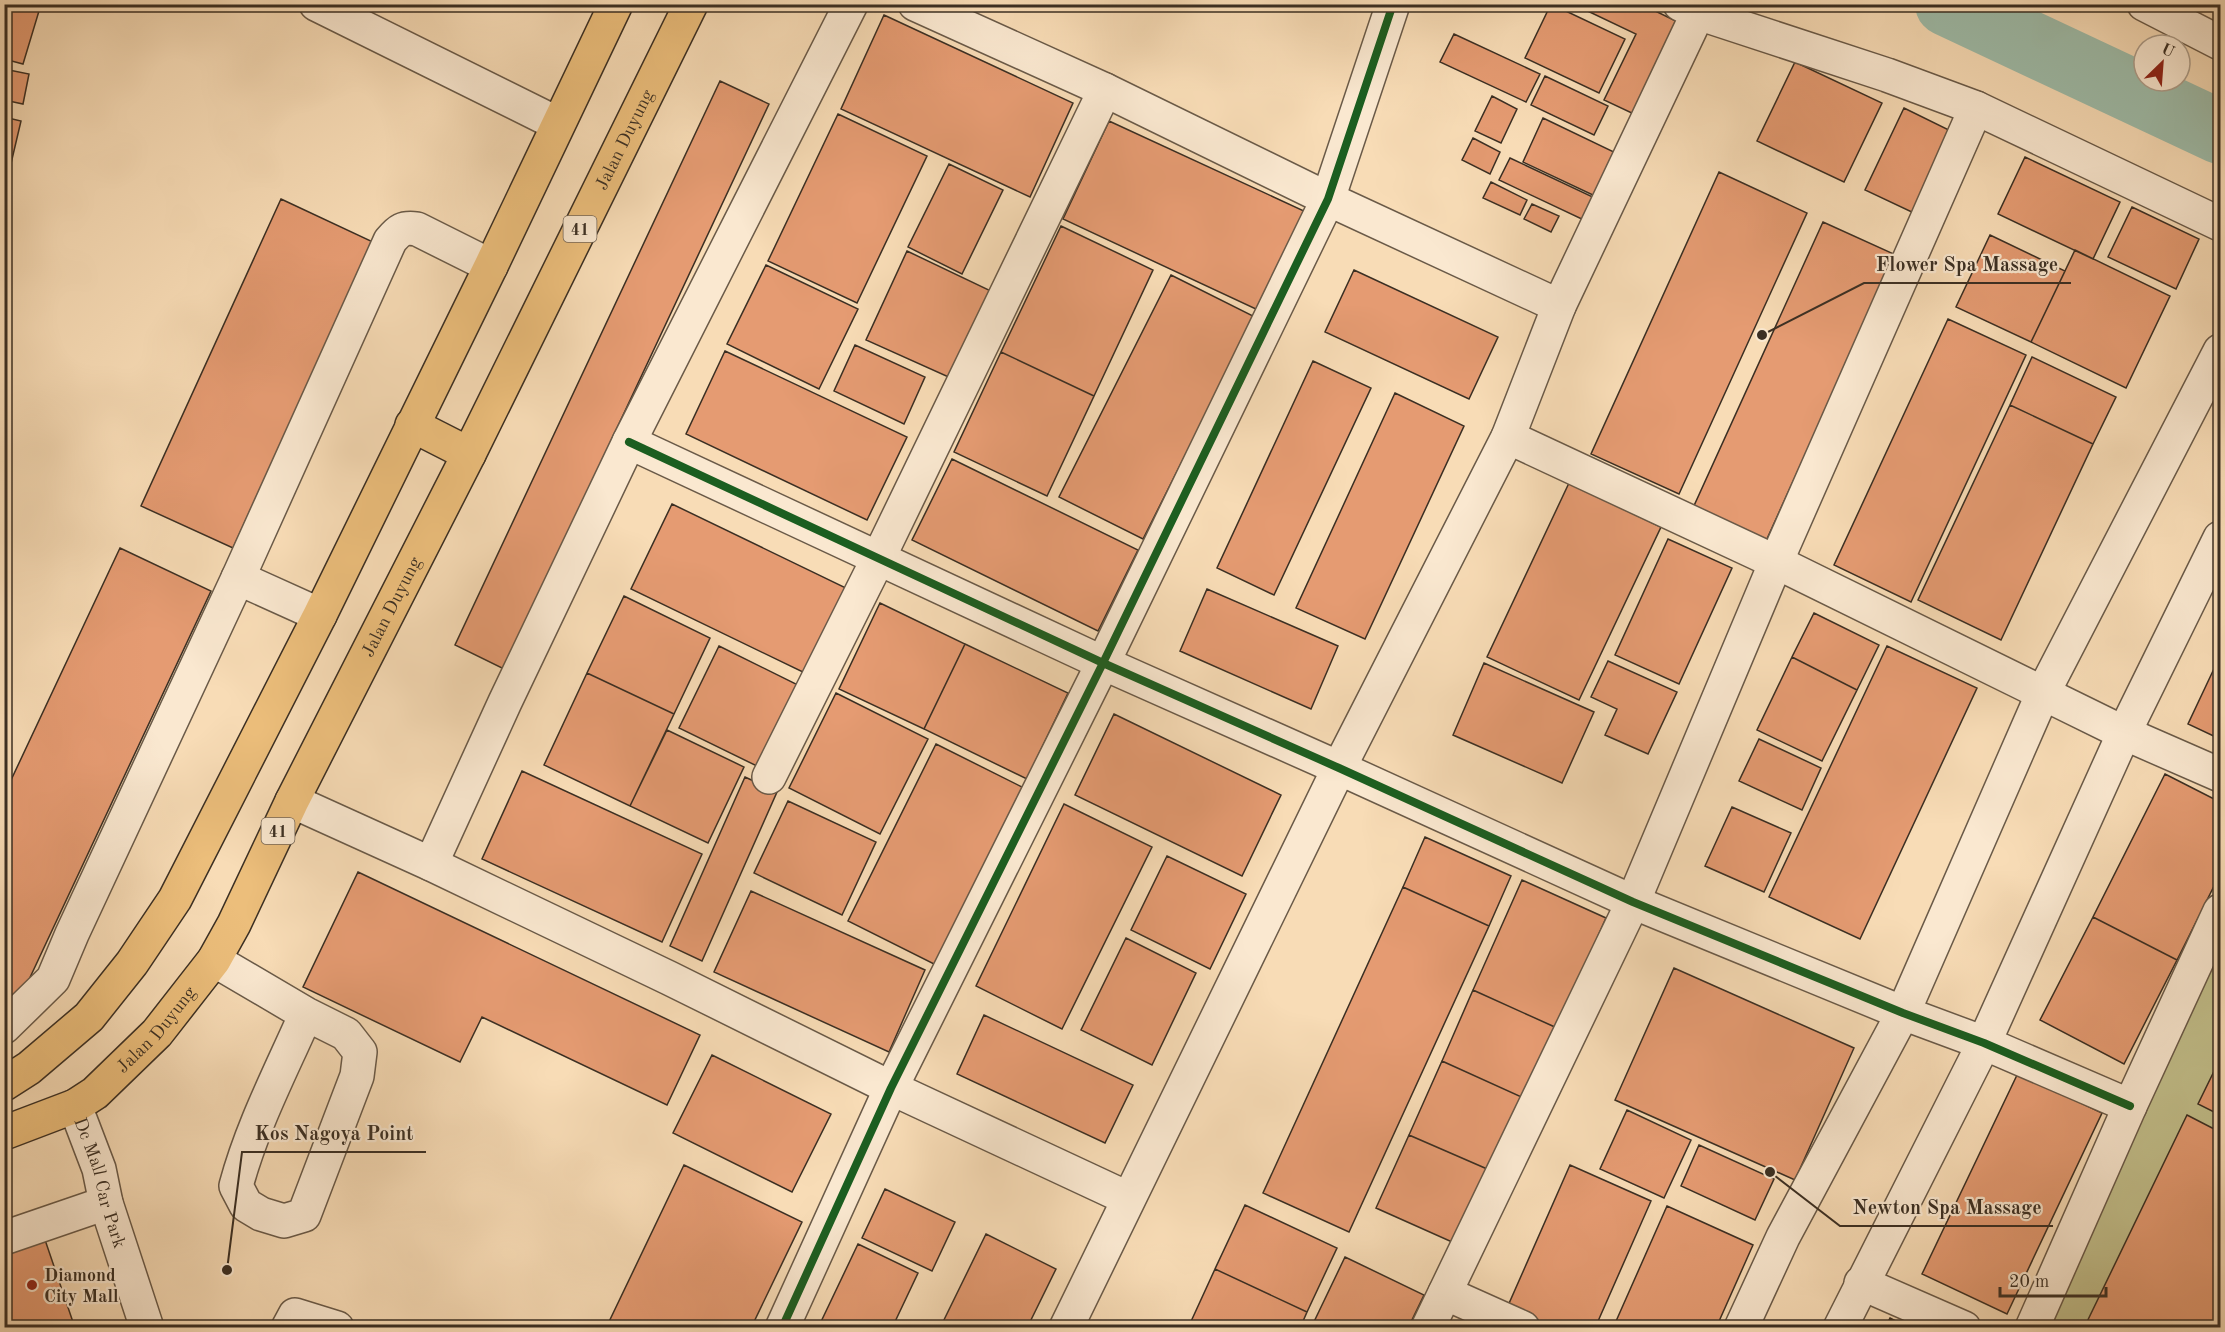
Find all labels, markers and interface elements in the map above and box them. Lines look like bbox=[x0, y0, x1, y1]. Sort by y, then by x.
north arrow bbox=[2132, 33, 2192, 93]
text: U bbox=[2158, 41, 2177, 61]
street label: Jalan Duyung bbox=[593, 87, 657, 193]
road number: 41 bbox=[564, 216, 596, 242]
callout: Flower Spa Massage bbox=[1864, 245, 2071, 283]
text: Flower Spa Massage bbox=[1876, 256, 2058, 276]
street label: Jalan Duyung bbox=[359, 554, 425, 660]
road number: 41 bbox=[262, 818, 294, 844]
street label: Jalan Duyung bbox=[113, 983, 200, 1077]
callout: Kos Nagoya Point bbox=[242, 1114, 426, 1152]
street label: Dc Mall Car Park bbox=[70, 1115, 128, 1251]
text: Kos Nagoya Point bbox=[254, 1125, 414, 1145]
callout: Newton Spa Massage bbox=[1840, 1188, 2053, 1226]
text: Newton Spa Massage bbox=[1852, 1199, 2042, 1219]
scale bar bbox=[2000, 1260, 2106, 1298]
place label: Diamond City Mall bbox=[44, 1267, 119, 1306]
text: 20 m bbox=[2009, 1273, 2049, 1291]
marker: Diamond City Mall bbox=[25, 1278, 39, 1292]

